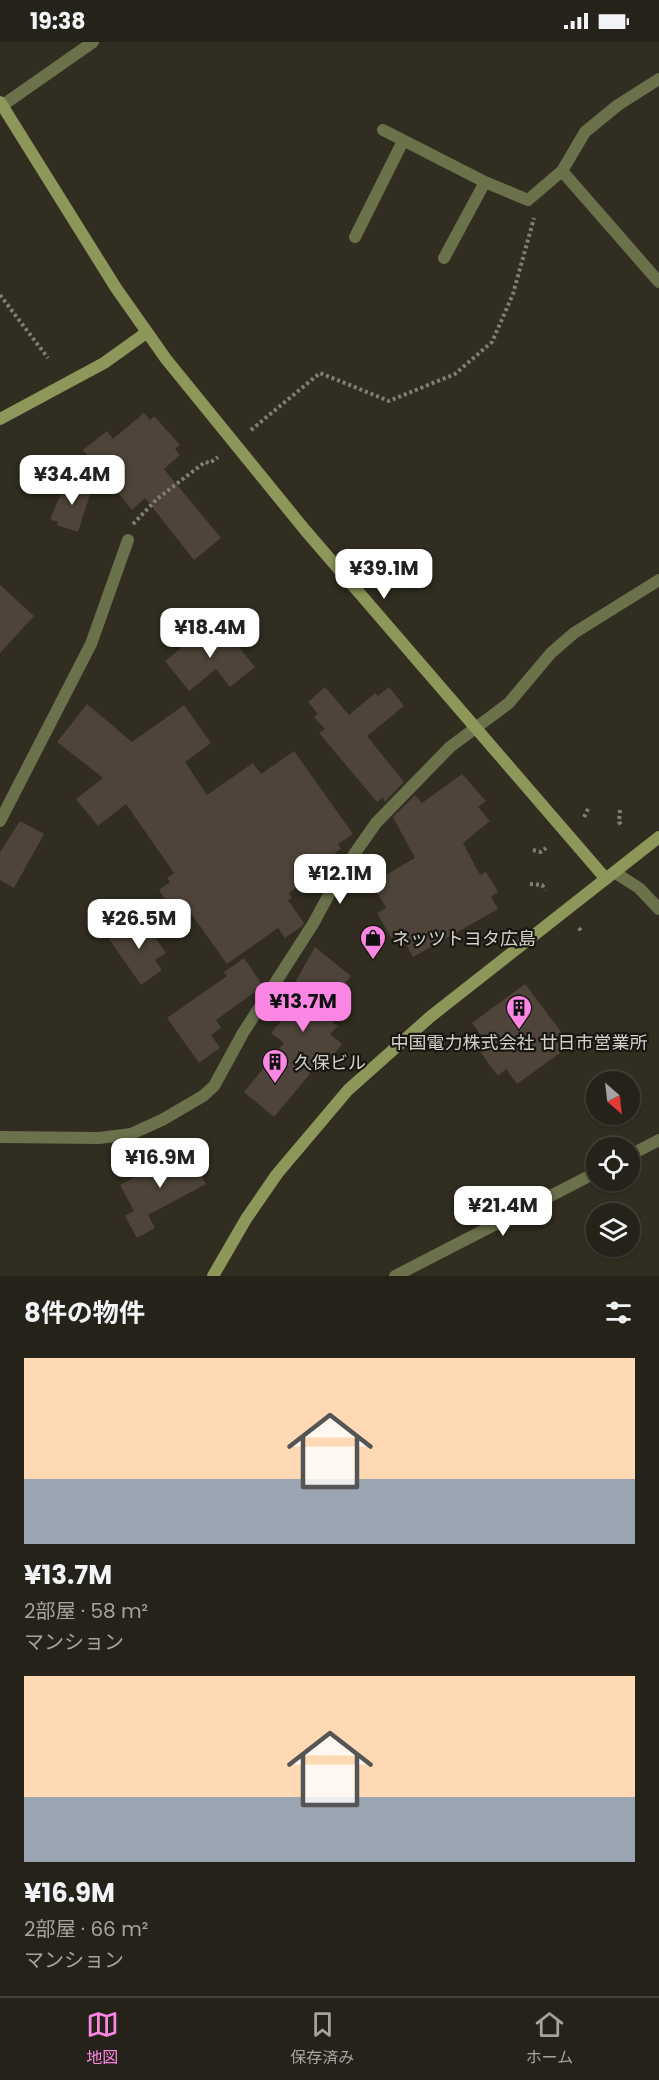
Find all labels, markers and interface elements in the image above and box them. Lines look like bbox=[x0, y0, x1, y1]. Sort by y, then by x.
text: 19:38 bbox=[30, 6, 86, 37]
pin: ¥34.4M bbox=[23, 455, 121, 506]
text: ¥34.4M bbox=[34, 460, 110, 488]
pin: ¥39.1M bbox=[335, 549, 433, 600]
text: ¥39.1M bbox=[349, 554, 419, 582]
pin: ¥18.4M bbox=[161, 608, 259, 659]
text: ¥18.4M bbox=[174, 613, 246, 641]
pin: ¥12.1M bbox=[291, 854, 389, 905]
text: ¥12.1M bbox=[308, 859, 372, 887]
pin: ¥26.5M bbox=[90, 899, 188, 950]
text: ¥26.5M bbox=[102, 904, 176, 932]
shop icon: ネッツトヨタ広島 bbox=[358, 923, 388, 961]
place label: ネッツトヨタ広島 bbox=[392, 926, 536, 951]
pin: ¥13.7M bbox=[254, 982, 352, 1033]
text: ¥13.7M bbox=[269, 987, 337, 1015]
building icon: 中国電力株式会社 廿日市営業所 bbox=[504, 993, 534, 1031]
place label: 中国電力株式会社 廿日市営業所 bbox=[391, 1030, 647, 1055]
building icon: 久保ビル bbox=[260, 1047, 290, 1085]
place label: 久保ビル bbox=[294, 1050, 366, 1075]
north arrow bbox=[586, 1071, 640, 1125]
map controls bbox=[586, 1071, 640, 1257]
button: locate bbox=[586, 1137, 640, 1191]
pin: ¥16.9M bbox=[111, 1138, 209, 1189]
text: ¥16.9M bbox=[125, 1143, 195, 1171]
pin: ¥21.4M bbox=[454, 1186, 552, 1237]
text: ¥21.4M bbox=[468, 1191, 538, 1219]
button: layers bbox=[586, 1203, 640, 1257]
text: 8件の物件 bbox=[24, 1295, 145, 1331]
icon: filters bbox=[602, 1296, 635, 1329]
icon: home bbox=[276, 1397, 384, 1505]
text: ¥13.7M bbox=[24, 1557, 112, 1593]
text: 2部屋 · 58 m² bbox=[24, 1597, 148, 1625]
text: マンション bbox=[24, 1628, 124, 1656]
icon: home bbox=[276, 1715, 384, 1823]
text: ¥16.9M bbox=[24, 1875, 115, 1911]
text: 2部屋 · 66 m² bbox=[24, 1915, 148, 1943]
text: マンション bbox=[24, 1946, 124, 1974]
tab: 地図 bbox=[86, 2008, 119, 2070]
tab: 保存済み bbox=[290, 2008, 354, 2070]
tab: ホーム bbox=[526, 2008, 573, 2070]

